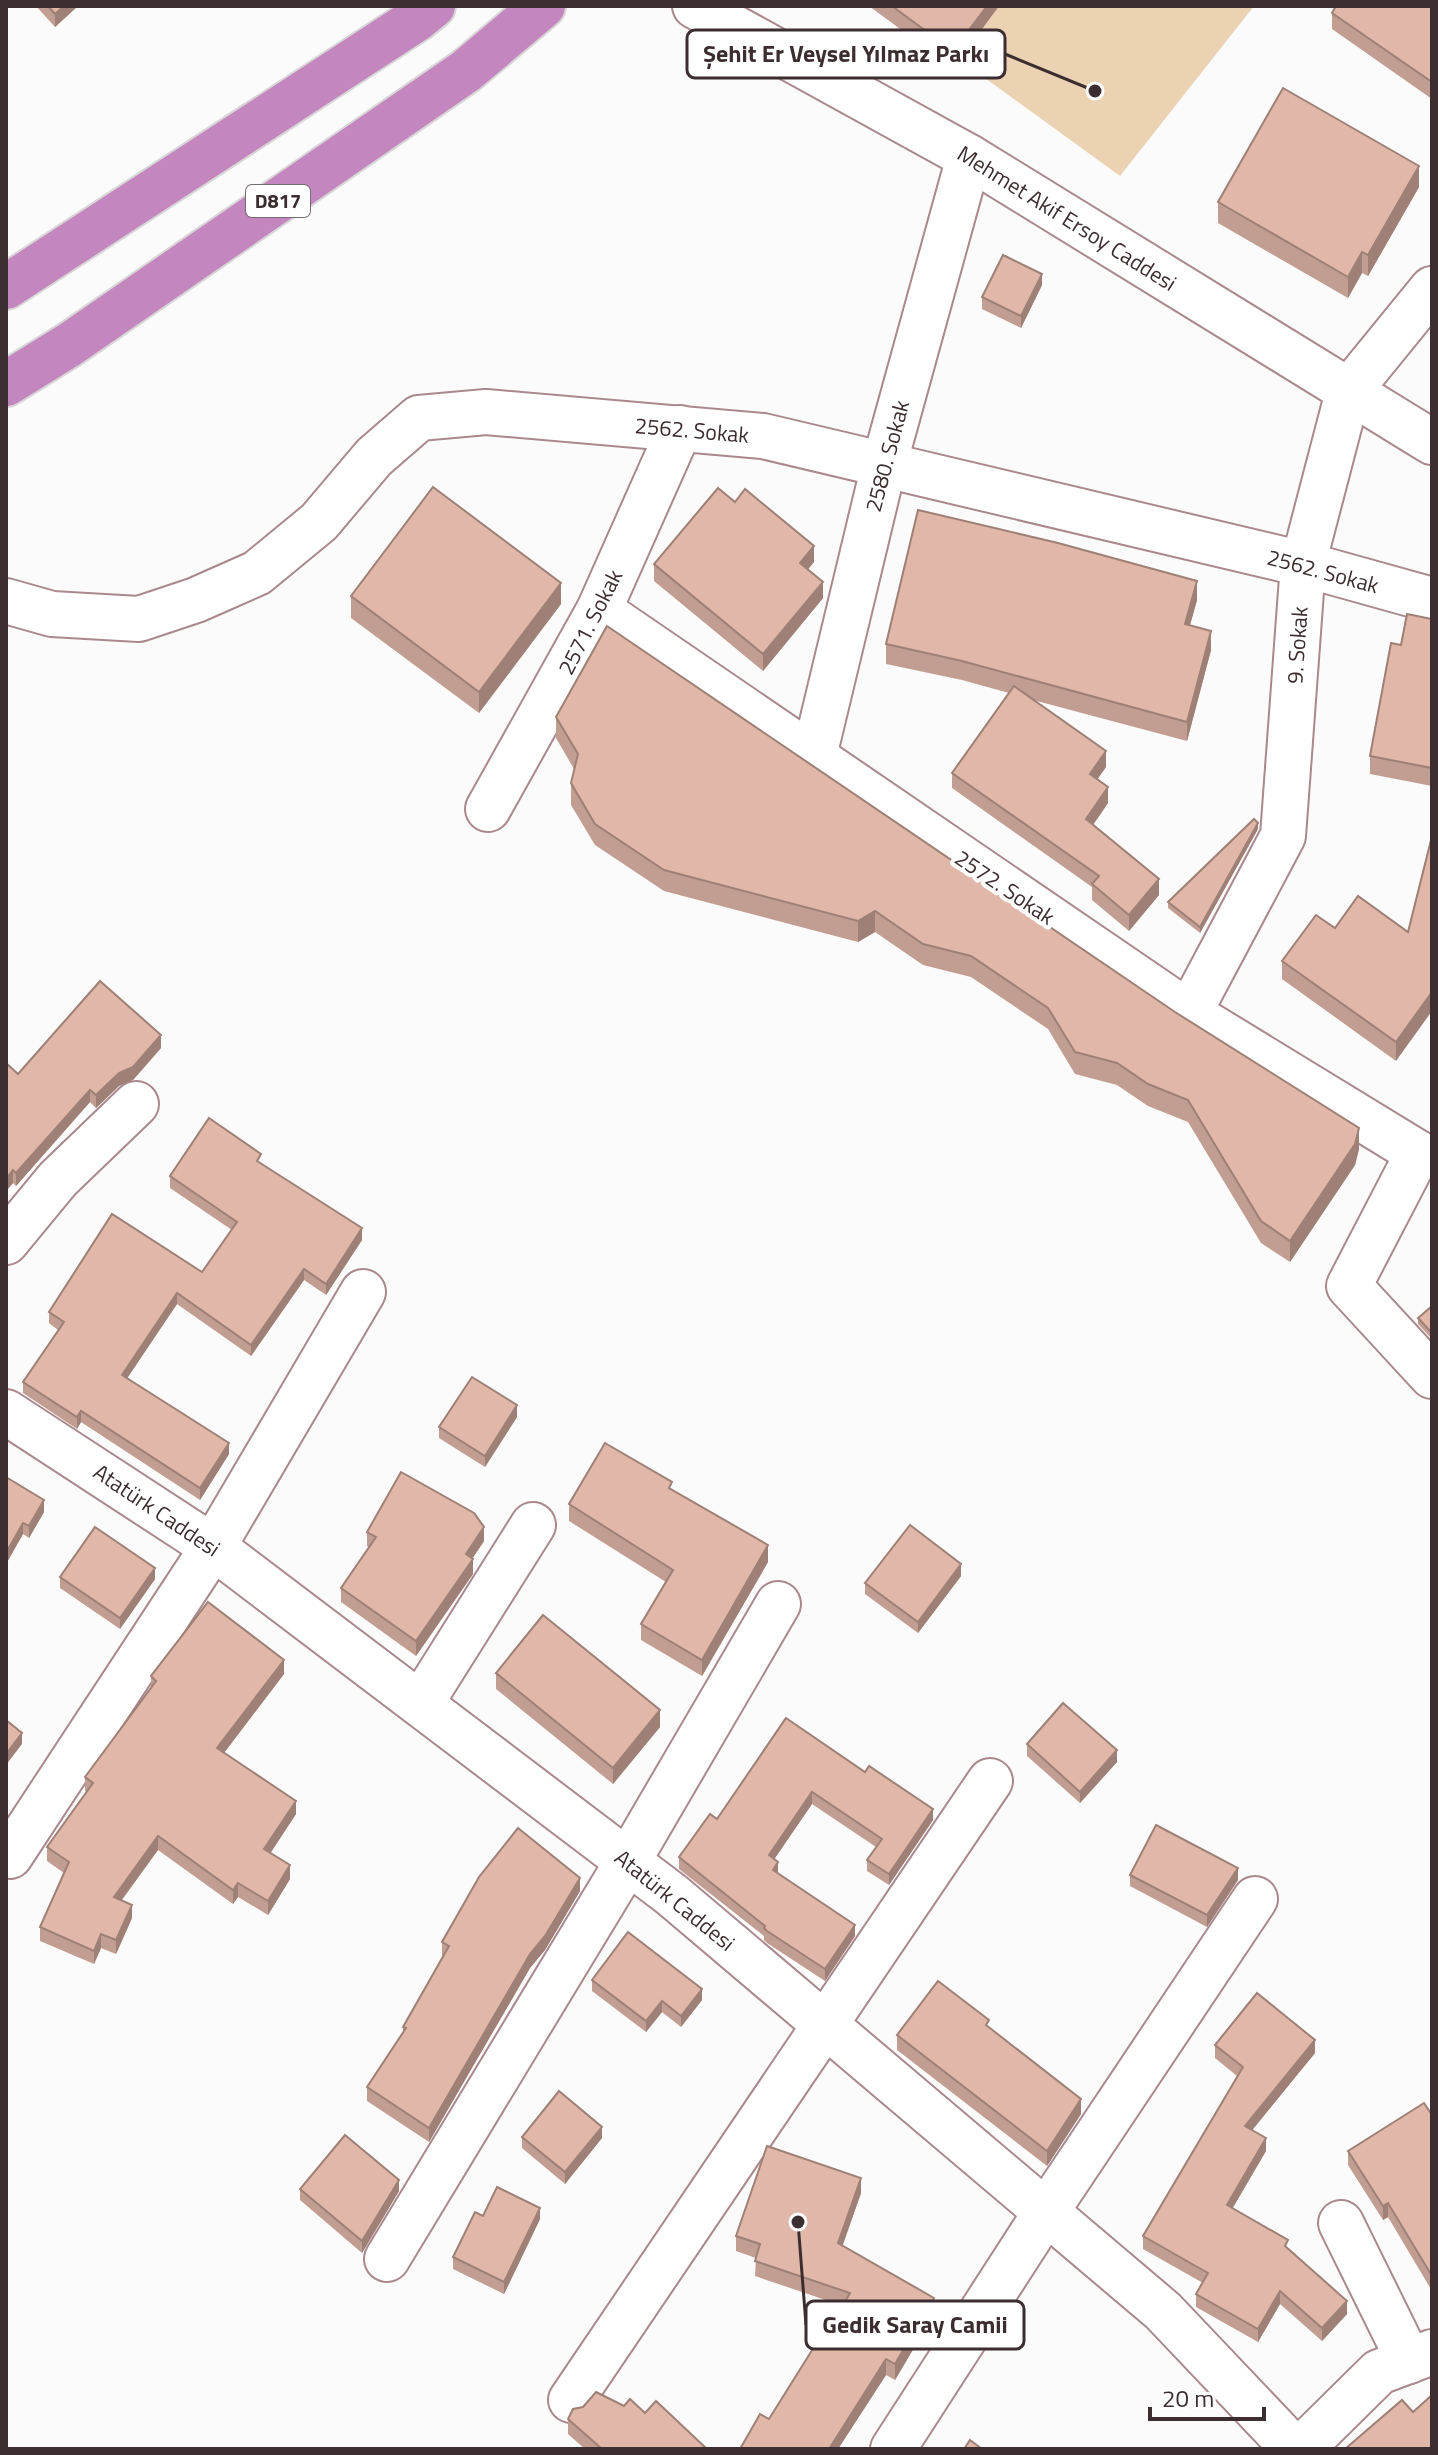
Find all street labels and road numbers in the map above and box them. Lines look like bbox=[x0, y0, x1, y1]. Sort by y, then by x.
street label: Mehmet Akif Ersoy Caddesi bbox=[951, 136, 1183, 300]
road number: D817 bbox=[246, 185, 310, 217]
street label: 2580. Sokak bbox=[856, 396, 918, 516]
street label: 2562. Sokak bbox=[634, 408, 751, 452]
street label: 2562. Sokak bbox=[1263, 540, 1383, 602]
street label: 2571. Sokak bbox=[549, 563, 631, 681]
street label: 9. Sokak bbox=[1277, 605, 1317, 685]
street label: 2572. Sokak bbox=[948, 841, 1062, 933]
street label: Atatürk Caddesi bbox=[87, 1455, 227, 1565]
street label: Atatürk Caddesi bbox=[607, 1841, 743, 1959]

